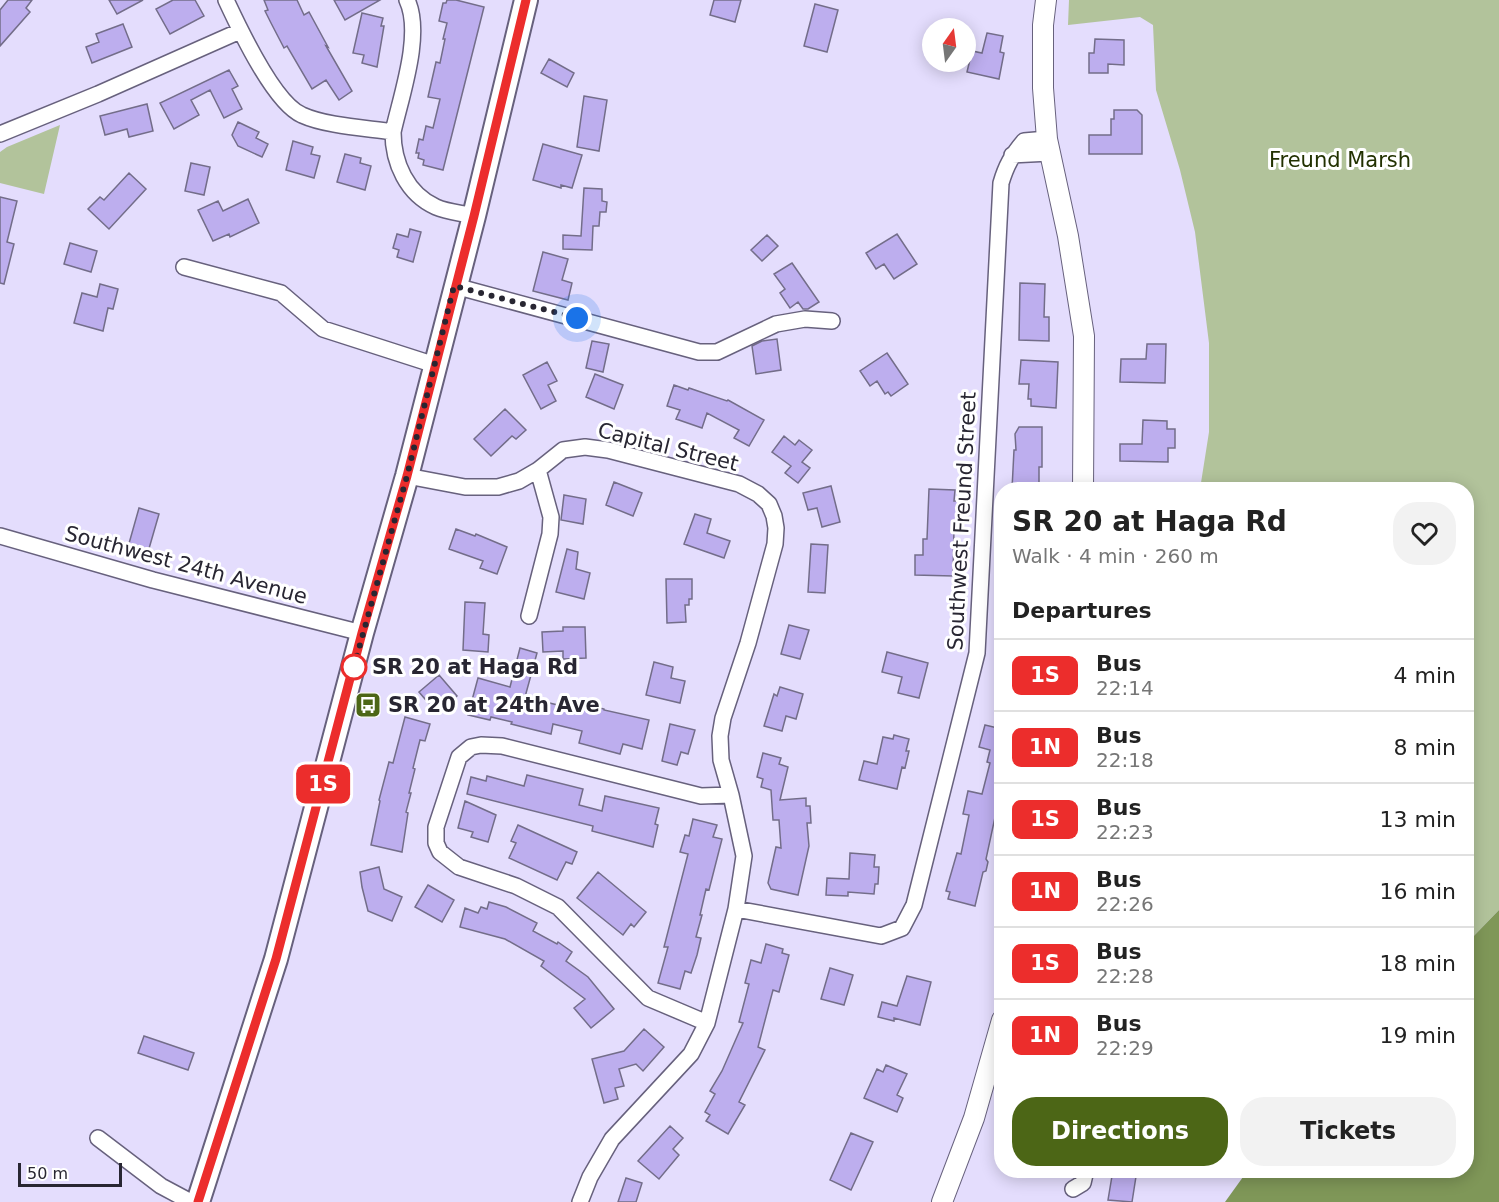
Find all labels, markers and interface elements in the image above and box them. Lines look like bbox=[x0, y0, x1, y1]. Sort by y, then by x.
north arrow bbox=[922, 18, 976, 72]
map controls bbox=[922, 18, 976, 72]
park label: Freund Marsh bbox=[1269, 148, 1411, 172]
your location bbox=[562, 303, 592, 333]
street label: Southwest Freund Street bbox=[943, 391, 981, 651]
street label: Capital Street bbox=[595, 418, 741, 476]
button: heart bbox=[1393, 502, 1456, 565]
text: SR 20 at Haga Rd bbox=[1012, 505, 1287, 538]
street label: Southwest 24th Avenue bbox=[62, 521, 310, 609]
text: Walk · 4 min · 260 m bbox=[1012, 544, 1219, 568]
text: Departures bbox=[1012, 598, 1152, 623]
text: Bus bbox=[1096, 651, 1142, 676]
marker: SR 20 at Haga Rd bbox=[341, 654, 367, 680]
place label: SR 20 at Haga Rd bbox=[372, 655, 578, 679]
text: 1S bbox=[1030, 663, 1060, 687]
text: 4 min bbox=[1394, 663, 1456, 688]
text: 22:14 bbox=[1096, 676, 1154, 700]
bus stop icon: SR 20 at 24th Ave bbox=[353, 690, 383, 720]
place label: SR 20 at 24th Ave bbox=[388, 693, 600, 717]
text: Bus bbox=[1096, 723, 1142, 748]
text: 1N bbox=[1029, 735, 1061, 759]
text: 8 min bbox=[1394, 735, 1456, 760]
text: 22:18 bbox=[1096, 748, 1154, 772]
line badge: 1S bbox=[296, 764, 350, 804]
text: 1S bbox=[308, 772, 338, 796]
text: Bus bbox=[1096, 795, 1142, 820]
text: 1S bbox=[1030, 807, 1060, 831]
text: 13 min bbox=[1380, 807, 1456, 832]
text: 22:23 bbox=[1096, 820, 1154, 844]
text: Bus bbox=[1096, 867, 1142, 892]
text: 1N bbox=[1029, 879, 1061, 903]
text: 16 min bbox=[1380, 879, 1456, 904]
text: 22:26 bbox=[1096, 892, 1154, 916]
text: Bus bbox=[1096, 939, 1142, 964]
text: 1S bbox=[1030, 951, 1060, 975]
text: 18 min bbox=[1380, 951, 1456, 976]
text: 22:28 bbox=[1096, 964, 1154, 988]
text: Bus bbox=[1096, 1011, 1142, 1036]
text: 1N bbox=[1029, 1023, 1061, 1047]
text: 19 min bbox=[1380, 1023, 1456, 1048]
text: 22:29 bbox=[1096, 1036, 1154, 1060]
button: Directions bbox=[1012, 1097, 1228, 1166]
button: Tickets bbox=[1240, 1097, 1456, 1166]
scale bar bbox=[18, 1160, 122, 1188]
text: 50 m bbox=[27, 1164, 68, 1183]

